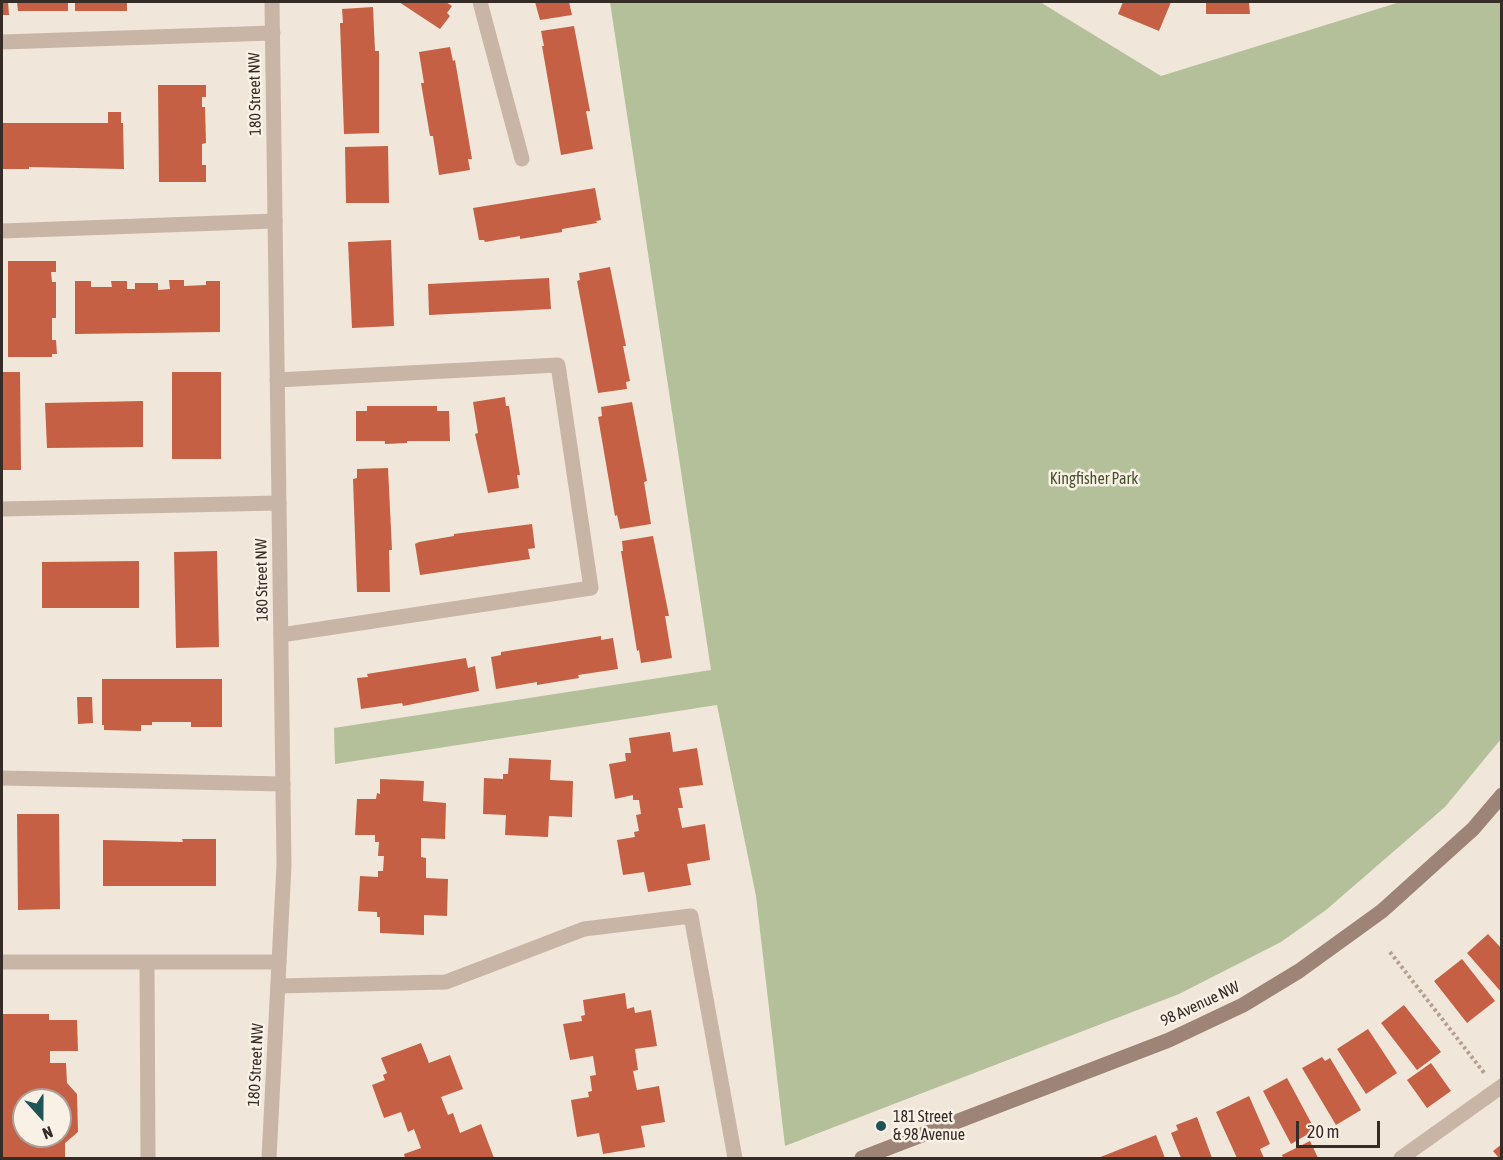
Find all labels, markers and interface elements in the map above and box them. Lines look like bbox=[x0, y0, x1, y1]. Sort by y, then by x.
street label: 180 Street NW bbox=[245, 52, 265, 136]
park label: Kingfisher Park bbox=[1050, 469, 1138, 489]
street label: 180 Street NW bbox=[252, 538, 272, 622]
street label: 98 Avenue NW bbox=[1158, 977, 1242, 1031]
street label: 180 Street NW bbox=[244, 1023, 268, 1107]
north arrow bbox=[12, 1088, 72, 1148]
place label: 181 Street & 98 Avenue bbox=[893, 1107, 965, 1145]
scale bar bbox=[1299, 1109, 1383, 1147]
marker: 181 Street & 98 Avenue bbox=[874, 1119, 888, 1133]
text: 20 m bbox=[1307, 1121, 1339, 1142]
text: N bbox=[40, 1123, 55, 1143]

